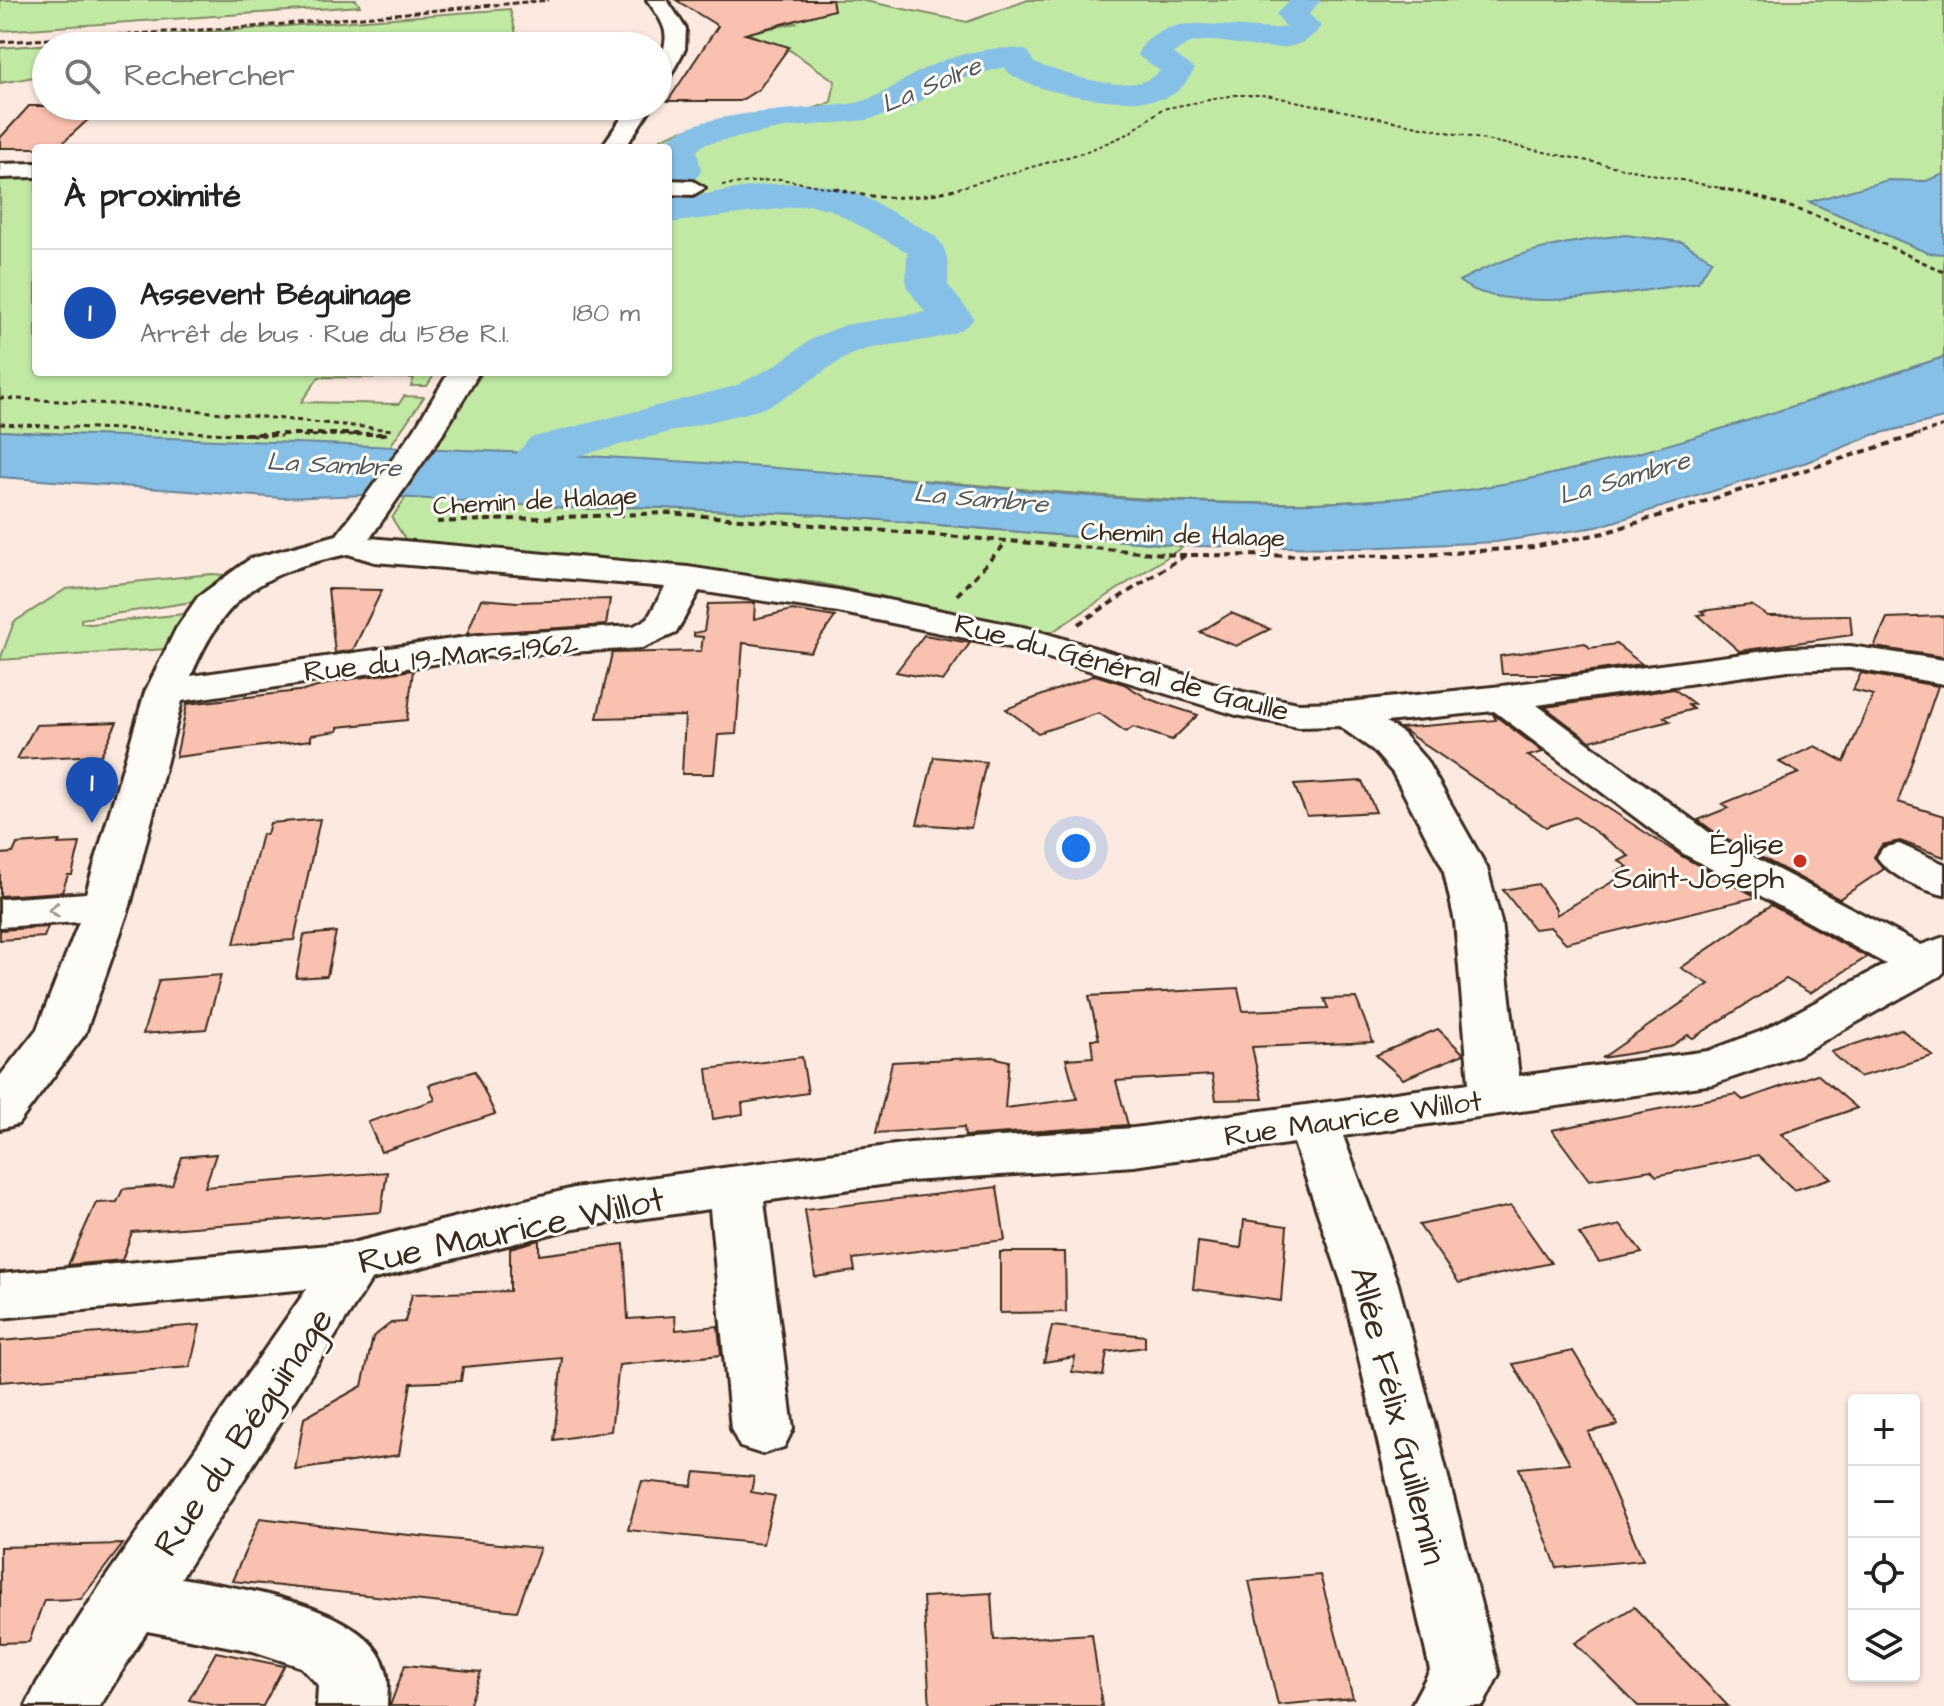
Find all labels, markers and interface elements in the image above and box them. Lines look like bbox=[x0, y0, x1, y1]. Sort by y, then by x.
search box bbox=[32, 32, 672, 120]
water label: La Solre bbox=[876, 47, 989, 122]
icon: search bbox=[60, 54, 104, 98]
text: Rechercher bbox=[124, 55, 295, 97]
text: À proximité bbox=[64, 172, 241, 220]
text: Assevent Béguinage bbox=[140, 274, 411, 316]
text: 1 bbox=[88, 295, 92, 331]
text: 180 m bbox=[573, 295, 640, 331]
text: Arrêt de bus · Rue du 158e R.I. bbox=[140, 316, 509, 352]
water label: La Sambre bbox=[1555, 442, 1696, 514]
water label: La Sambre bbox=[266, 443, 404, 487]
water label: La Sambre bbox=[912, 475, 1052, 523]
street label: Chemin de Halage bbox=[432, 478, 638, 526]
street label: Chemin de Halage bbox=[1080, 513, 1286, 559]
street label: Rue du Général de Gaulle bbox=[950, 603, 1294, 733]
street label: Rue du 19-Mars-1962 bbox=[302, 623, 580, 693]
pin: 1 bbox=[66, 757, 118, 823]
place label: Église Saint-Joseph bbox=[1613, 824, 1784, 900]
your location bbox=[1056, 828, 1096, 868]
marker: Église Saint-Joseph bbox=[1791, 852, 1809, 870]
one-way arrow bbox=[47, 901, 60, 918]
street label: Rue Maurice Willot bbox=[1222, 1080, 1485, 1158]
street label: Rue Maurice Willot bbox=[354, 1174, 670, 1289]
street label: Allée Félix Guillemin bbox=[1336, 1261, 1459, 1570]
street label: Rue du Béguinage bbox=[142, 1298, 347, 1568]
map controls bbox=[1848, 1394, 1920, 1682]
button: + bbox=[1848, 1394, 1920, 1466]
button: − bbox=[1848, 1466, 1920, 1538]
button: locate bbox=[1848, 1538, 1920, 1610]
button: layers bbox=[1848, 1610, 1920, 1682]

